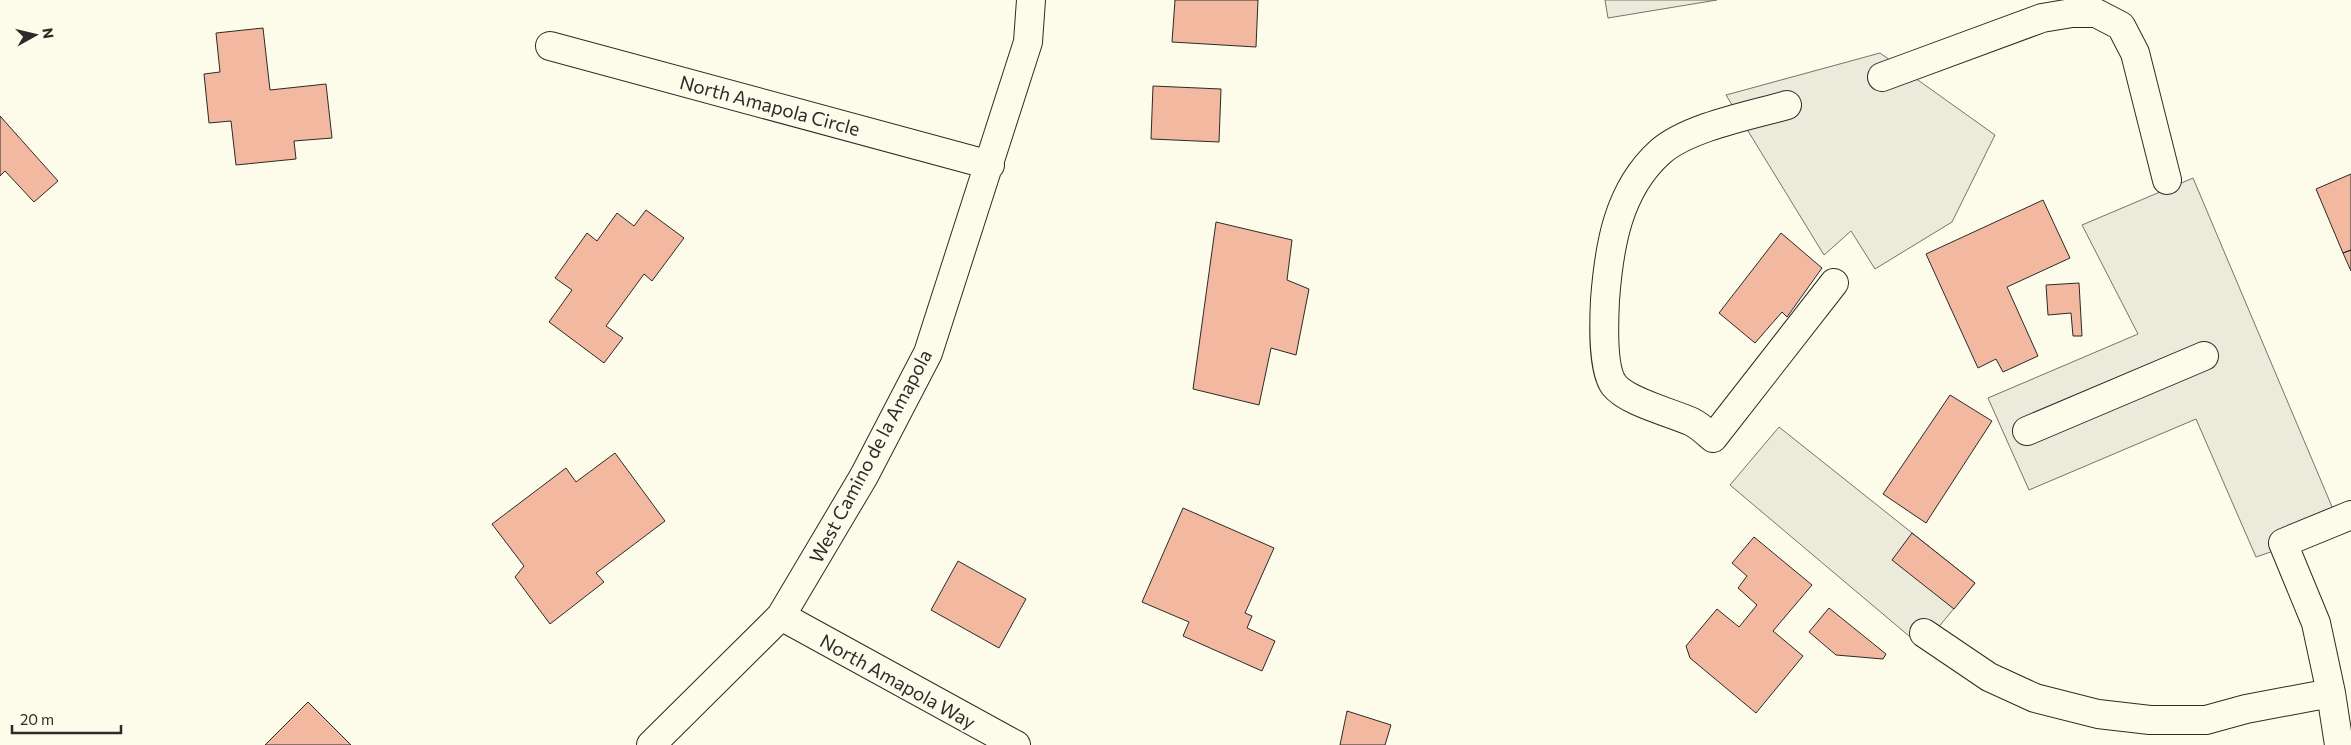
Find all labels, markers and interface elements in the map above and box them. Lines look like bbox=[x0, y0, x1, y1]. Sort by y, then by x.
north arrow bbox=[10, 10, 60, 60]
text: N bbox=[39, 27, 58, 40]
street label: North Amapola Circle bbox=[677, 70, 863, 140]
street label: West Camino de la Amapola bbox=[804, 345, 936, 567]
street label: North Amapola Way bbox=[816, 629, 980, 733]
scale bar bbox=[12, 702, 121, 734]
text: 20 m bbox=[20, 710, 54, 728]

